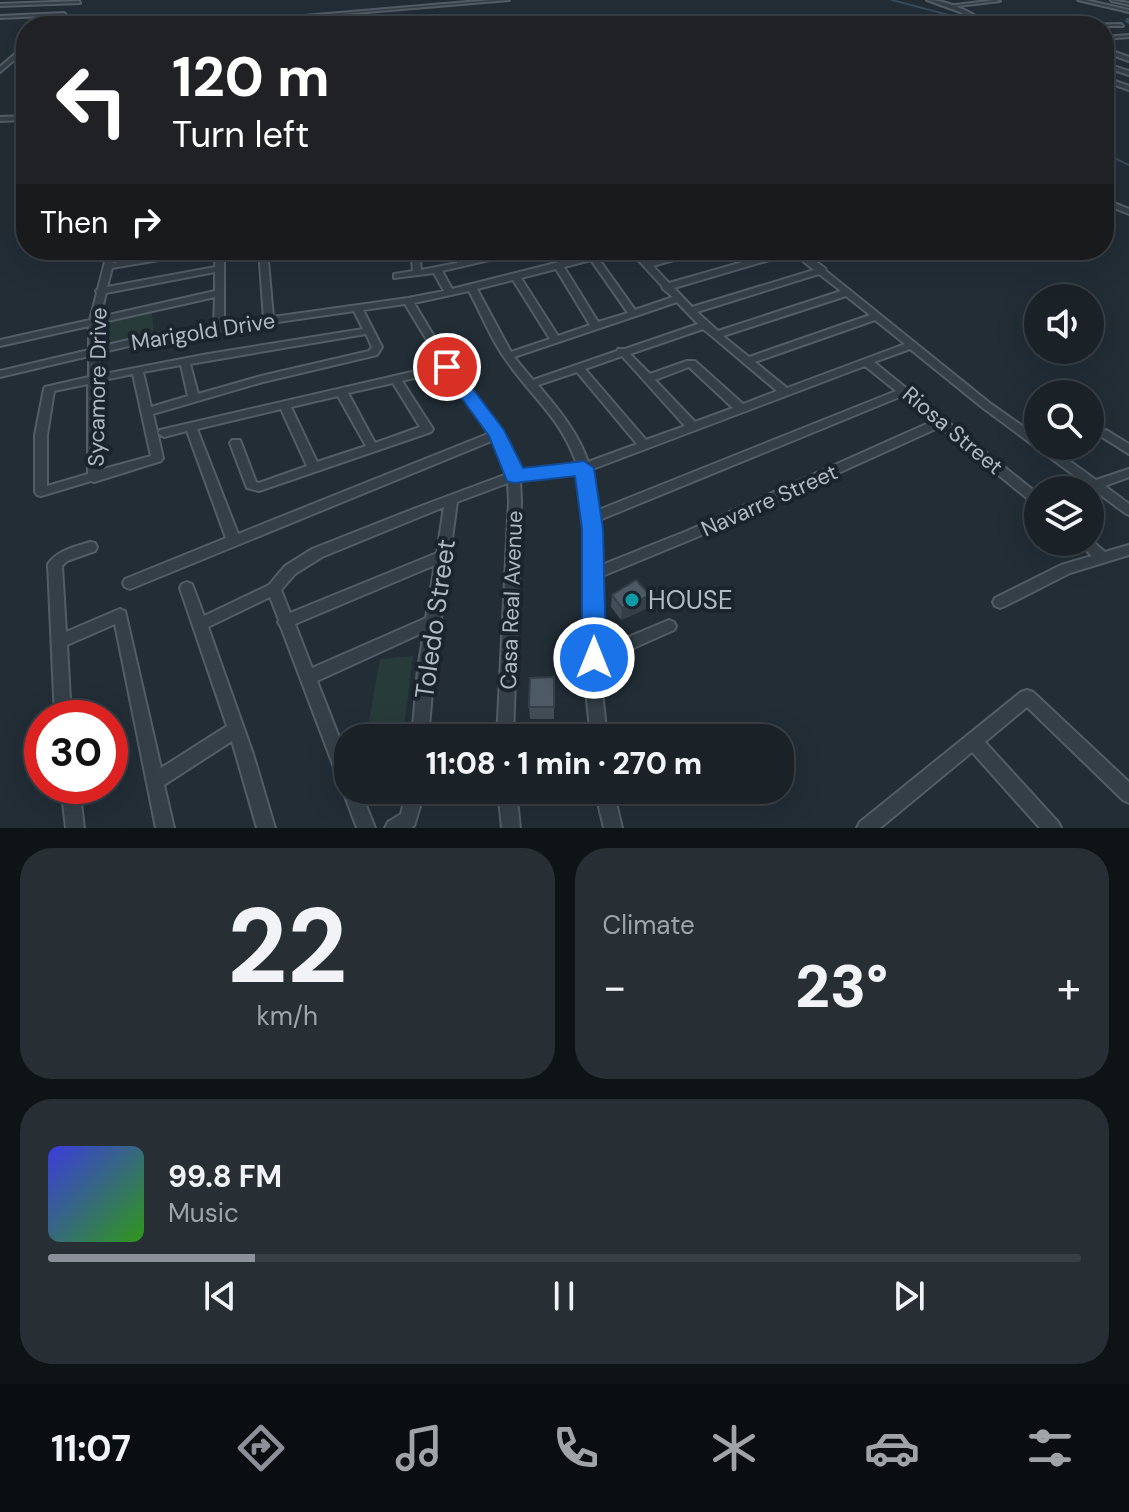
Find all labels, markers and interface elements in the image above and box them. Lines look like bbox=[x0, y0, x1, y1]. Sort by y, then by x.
text: 120 m bbox=[172, 40, 330, 113]
icon: left bbox=[40, 48, 144, 152]
text: Turn left bbox=[172, 111, 309, 158]
icon: right bbox=[124, 200, 168, 244]
text: Then bbox=[40, 203, 108, 242]
map controls bbox=[1024, 284, 1104, 556]
button: sound bbox=[1024, 284, 1104, 364]
street label: Marigold Drive bbox=[129, 306, 277, 357]
street label: Sycamore Drive bbox=[82, 307, 113, 467]
pin bbox=[413, 333, 481, 401]
icon: arrive bbox=[425, 345, 469, 389]
street label: Riosa Street bbox=[896, 380, 1009, 481]
button: search bbox=[1024, 380, 1104, 460]
street label: Navarre Street bbox=[696, 457, 842, 543]
button: layers bbox=[1024, 476, 1104, 556]
street label: Casa Real Avenue bbox=[494, 510, 529, 690]
street label: Toledo Street bbox=[407, 537, 463, 701]
place label: HOUSE bbox=[648, 583, 733, 617]
marker: HOUSE bbox=[623, 591, 641, 609]
position arrow bbox=[552, 616, 636, 700]
speed limit sign: 30 bbox=[24, 700, 128, 804]
text: 11:08 · 1 min · 270 m bbox=[426, 744, 702, 783]
text: 22 bbox=[227, 879, 347, 1014]
text: Climate bbox=[603, 908, 695, 942]
text: 23° bbox=[795, 947, 888, 1026]
text: − bbox=[603, 958, 627, 1016]
text: + bbox=[1057, 958, 1081, 1016]
text: km/h bbox=[257, 999, 318, 1033]
text: 99.8 FM bbox=[168, 1157, 282, 1196]
text: Music bbox=[168, 1196, 239, 1230]
icon: previous bbox=[198, 1274, 242, 1318]
icon: pause bbox=[542, 1274, 586, 1318]
icon: next bbox=[887, 1274, 931, 1318]
icon: directions bbox=[233, 1420, 289, 1476]
icon: music bbox=[391, 1420, 447, 1476]
icon: phone bbox=[548, 1420, 604, 1476]
icon: climate bbox=[706, 1420, 762, 1476]
icon: car bbox=[864, 1420, 920, 1476]
icon: filters bbox=[1022, 1420, 1078, 1476]
text: 11:07 bbox=[51, 1425, 131, 1472]

